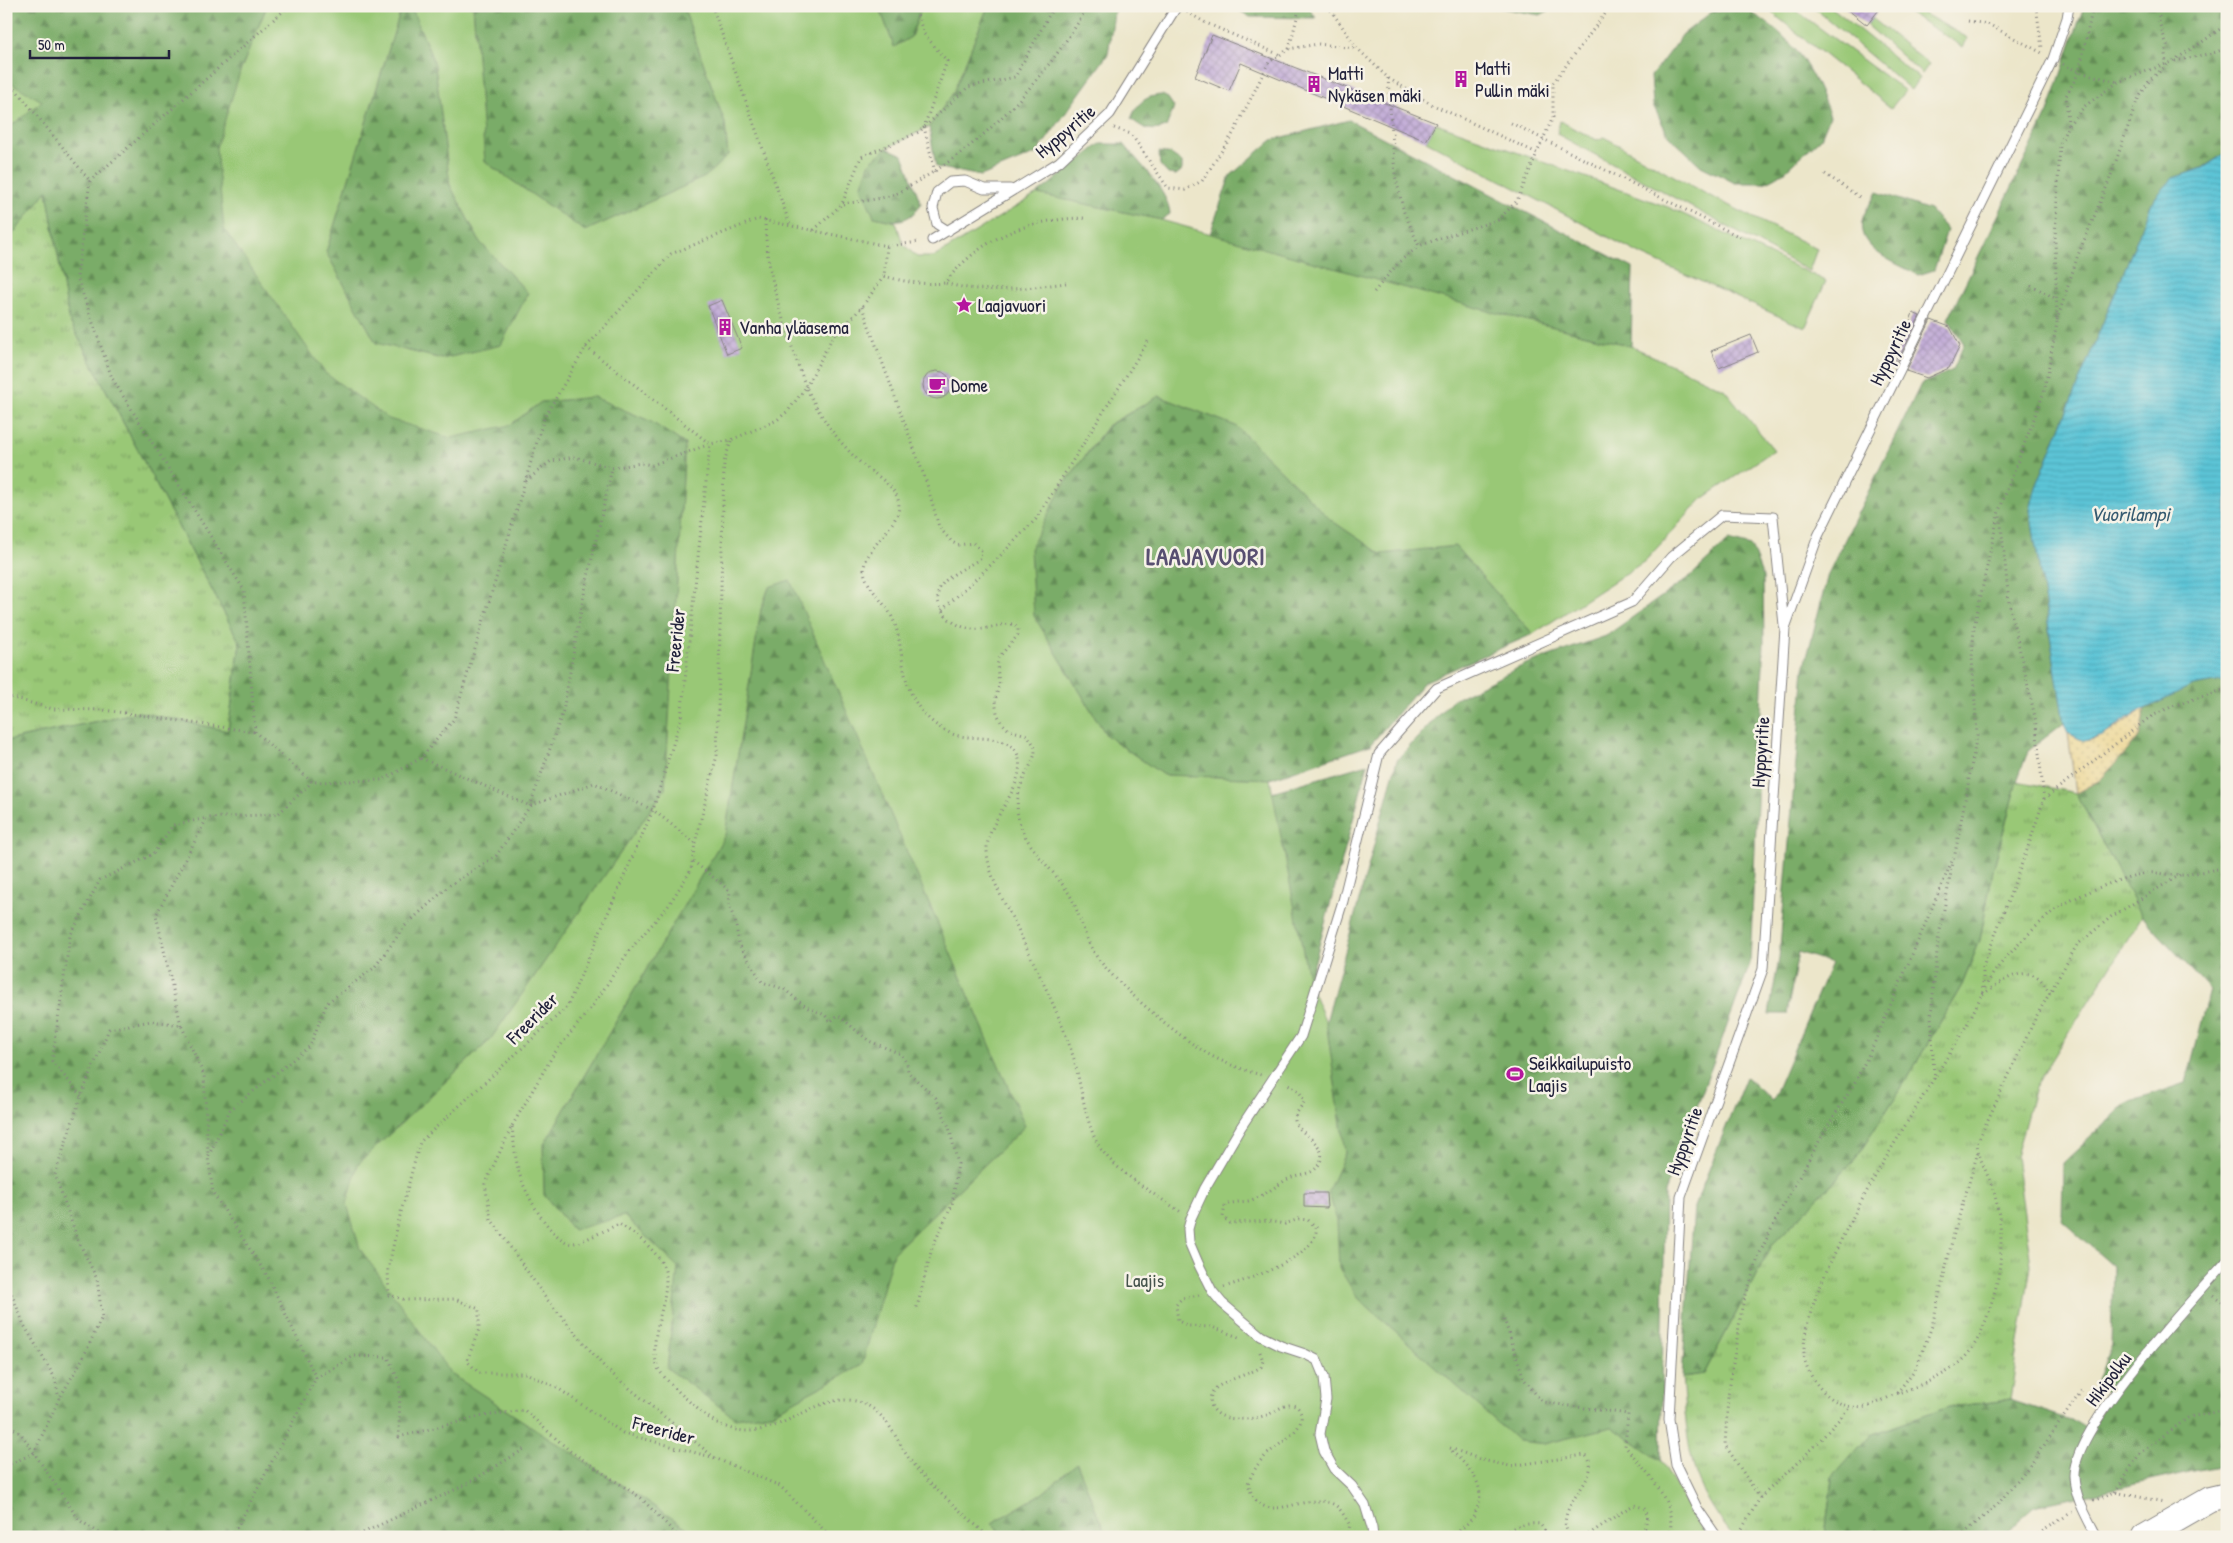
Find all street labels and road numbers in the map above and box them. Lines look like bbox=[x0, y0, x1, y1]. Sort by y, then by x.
street label: Hyppyritie bbox=[1029, 98, 1101, 164]
street label: Hyppyritie bbox=[1863, 314, 1917, 390]
street label: Freerider bbox=[659, 606, 691, 674]
street label: Hyppyritie bbox=[1745, 715, 1775, 788]
street label: Freerider bbox=[500, 986, 564, 1050]
street label: Hyppyritie bbox=[1660, 1103, 1709, 1179]
street label: Hikipolku bbox=[2079, 1346, 2137, 1411]
street label: Freerider bbox=[629, 1409, 699, 1451]

